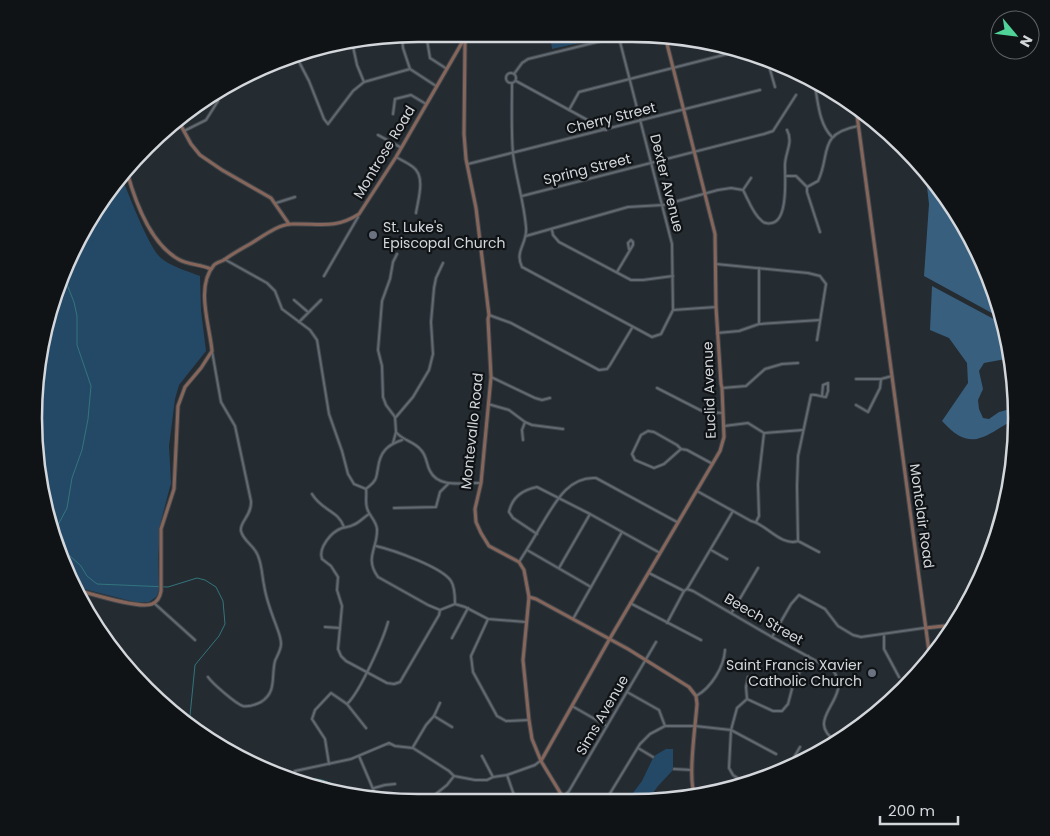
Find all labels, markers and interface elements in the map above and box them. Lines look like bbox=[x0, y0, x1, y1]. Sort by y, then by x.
north arrow bbox=[990, 10, 1040, 60]
text: N bbox=[1015, 32, 1038, 51]
street label: Cherry Street bbox=[564, 97, 658, 139]
street label: Montrose Road bbox=[348, 102, 420, 202]
street label: Dexter Avenue bbox=[645, 132, 689, 235]
street label: Spring Street bbox=[541, 148, 633, 190]
place label: St. Luke's Episcopal Church bbox=[383, 217, 505, 253]
marker: St. Luke's Episcopal Church bbox=[367, 229, 379, 241]
street label: Euclid Avenue bbox=[697, 341, 721, 439]
street label: Montevallo Road bbox=[456, 372, 488, 490]
street label: Montclair Road bbox=[905, 462, 939, 570]
street label: Beech Street bbox=[721, 588, 807, 650]
place label: Saint Francis Xavier Catholic Church bbox=[726, 655, 862, 691]
marker: Saint Francis Xavier Catholic Church bbox=[866, 667, 878, 679]
street label: Sims Avenue bbox=[571, 671, 633, 759]
scale bar bbox=[880, 794, 958, 826]
text: 200 m bbox=[888, 800, 935, 821]

